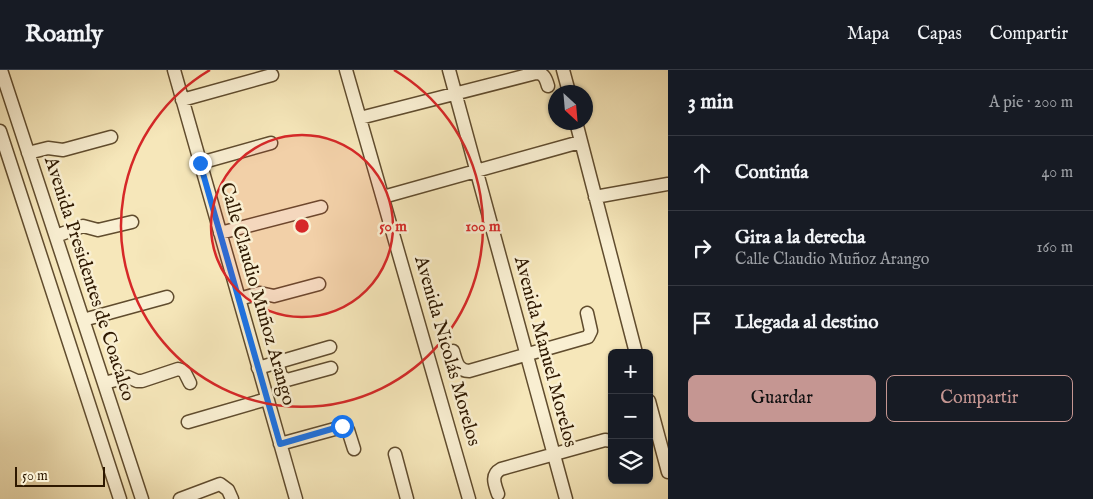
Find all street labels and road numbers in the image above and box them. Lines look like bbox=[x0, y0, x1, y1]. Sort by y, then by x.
street label: Avenida Presidentes de Coacalco bbox=[38, 153, 140, 404]
street label: Calle Claudio Muñoz Arango bbox=[214, 180, 300, 408]
street label: Avenida Nicolás Morelos bbox=[408, 252, 486, 449]
street label: Avenida Manuel Morelos bbox=[508, 253, 582, 450]

